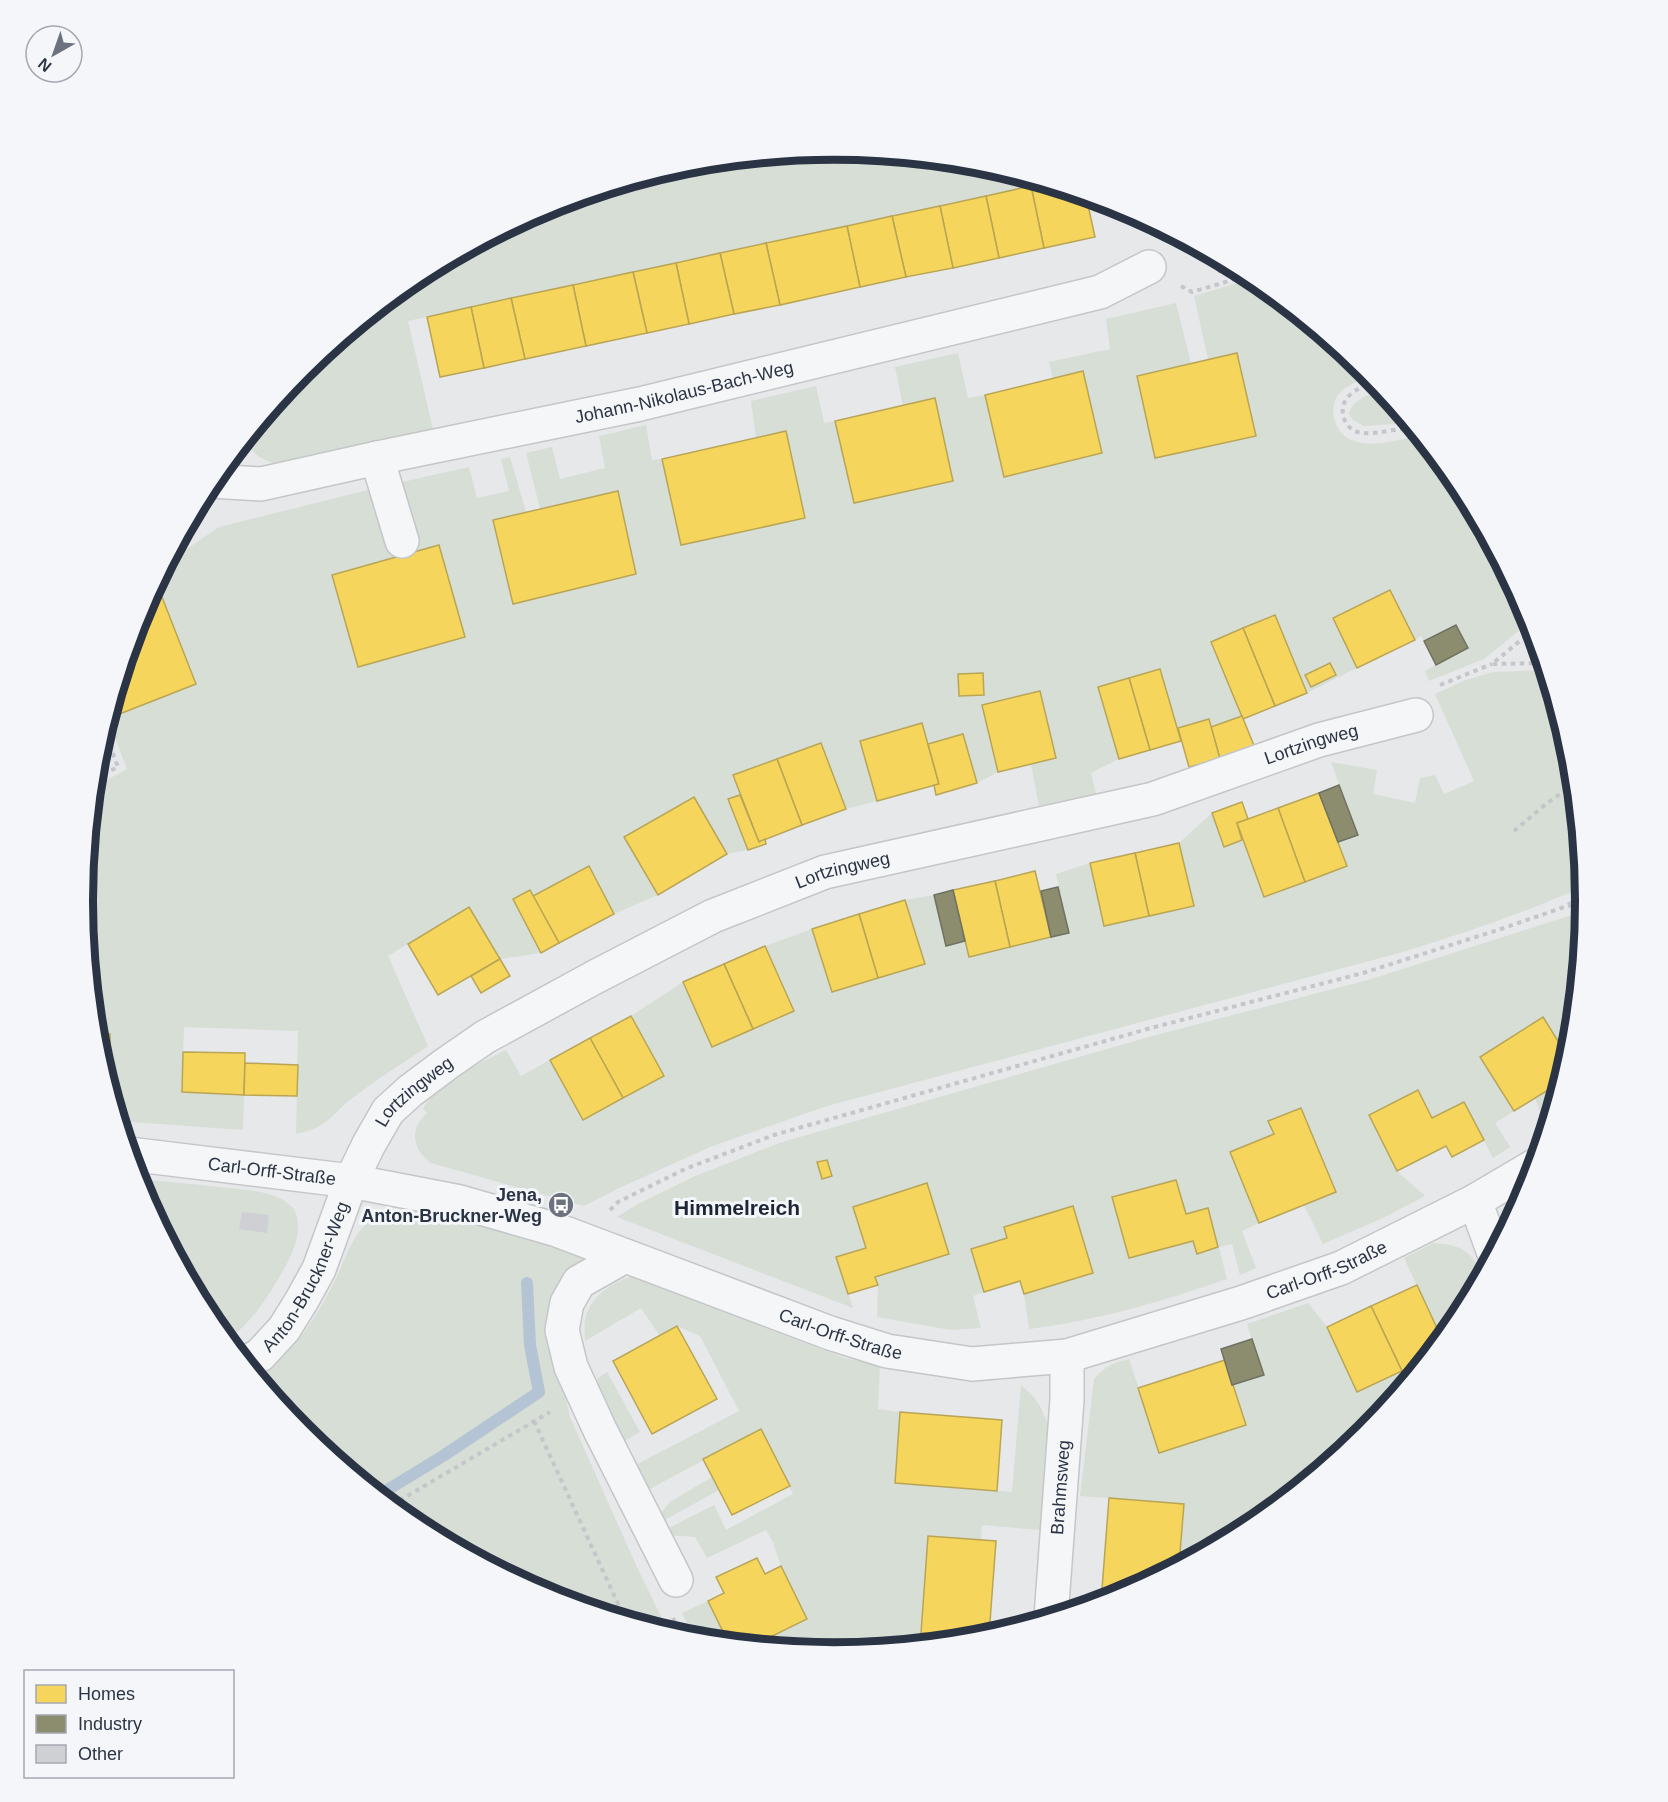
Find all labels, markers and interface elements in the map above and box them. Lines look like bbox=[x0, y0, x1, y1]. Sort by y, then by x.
north arrow bbox=[24, 24, 84, 84]
text: N bbox=[35, 55, 55, 75]
street label: Johann-Nikolaus-Bach-Weg bbox=[573, 357, 795, 427]
street label: Lortzingweg bbox=[1262, 720, 1360, 769]
street label: Lortzingweg bbox=[792, 848, 892, 893]
street label: Lortzingweg bbox=[371, 1052, 457, 1130]
street label: Carl-Orff-Straße bbox=[207, 1154, 337, 1189]
place label: Jena, Anton-Bruckner-Weg bbox=[361, 1185, 542, 1226]
bus stop icon: Jena, Anton-Bruckner-Weg bbox=[546, 1190, 576, 1220]
district label: Himmelreich bbox=[674, 1196, 800, 1219]
street label: Anton-Bruckner-Weg bbox=[258, 1199, 353, 1356]
street label: Carl-Orff-Straße bbox=[1263, 1237, 1390, 1303]
street label: Carl-Orff-Straße bbox=[776, 1305, 904, 1363]
street label: Brahmsweg bbox=[1047, 1439, 1074, 1535]
legend bbox=[24, 1670, 234, 1778]
text: Homes bbox=[78, 1684, 135, 1704]
text: Industry bbox=[78, 1714, 142, 1734]
text: Other bbox=[78, 1744, 123, 1764]

